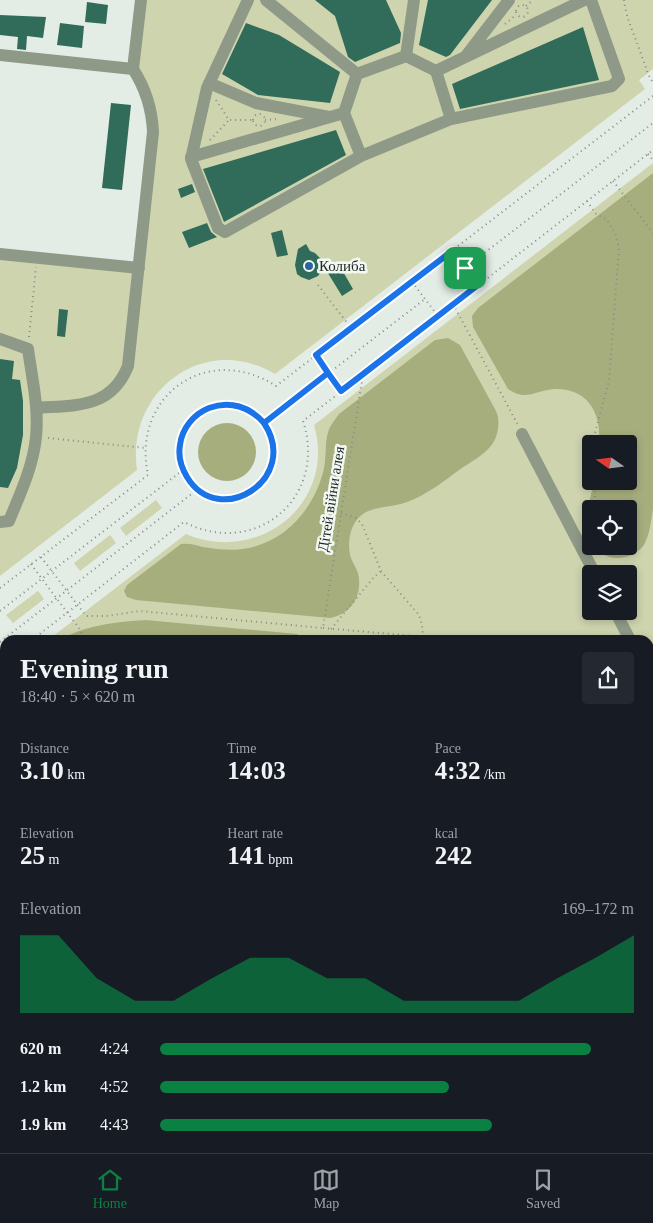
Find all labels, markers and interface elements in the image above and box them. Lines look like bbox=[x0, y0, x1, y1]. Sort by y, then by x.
pin bbox=[444, 247, 486, 289]
icon: arrive bbox=[451, 254, 479, 282]
place label: Колиба bbox=[319, 258, 366, 274]
marker: Колиба bbox=[303, 260, 315, 272]
north arrow bbox=[582, 435, 638, 490]
map controls bbox=[582, 435, 637, 620]
street label: Дітей війни алея bbox=[315, 445, 347, 553]
button: locate bbox=[582, 500, 637, 555]
button: layers bbox=[582, 565, 637, 620]
button: share bbox=[582, 652, 634, 704]
text: Evening run bbox=[20, 653, 169, 684]
text: 18:40 · 5 × 620 m bbox=[20, 688, 135, 705]
text: Distance bbox=[20, 741, 69, 756]
text: Time bbox=[227, 741, 256, 756]
text: Pace bbox=[435, 741, 461, 756]
text: 3.10 bbox=[20, 757, 64, 784]
text: 14:03 bbox=[227, 757, 286, 784]
text: 4:32 bbox=[435, 757, 480, 784]
text: km bbox=[64, 767, 85, 782]
text: /km bbox=[480, 767, 506, 782]
text: Elevation bbox=[20, 826, 74, 841]
text: Heart rate bbox=[227, 826, 283, 841]
text: kcal bbox=[435, 826, 458, 841]
text: 25 bbox=[20, 842, 45, 869]
text: 141 bbox=[227, 842, 265, 869]
text: 242 bbox=[435, 842, 472, 869]
text: m bbox=[45, 852, 59, 867]
text: bpm bbox=[265, 852, 293, 867]
text: Elevation bbox=[20, 900, 81, 917]
text: 169–172 m bbox=[562, 900, 634, 917]
text: 620 m bbox=[20, 1040, 61, 1057]
text: 4:24 bbox=[100, 1040, 128, 1057]
text: 1.2 km bbox=[20, 1078, 66, 1095]
text: 4:52 bbox=[100, 1078, 128, 1095]
text: 1.9 km bbox=[20, 1116, 66, 1133]
text: 4:43 bbox=[100, 1116, 128, 1133]
tab: Home bbox=[93, 1166, 127, 1212]
tab: Map bbox=[312, 1166, 340, 1212]
tab: Saved bbox=[526, 1166, 560, 1212]

